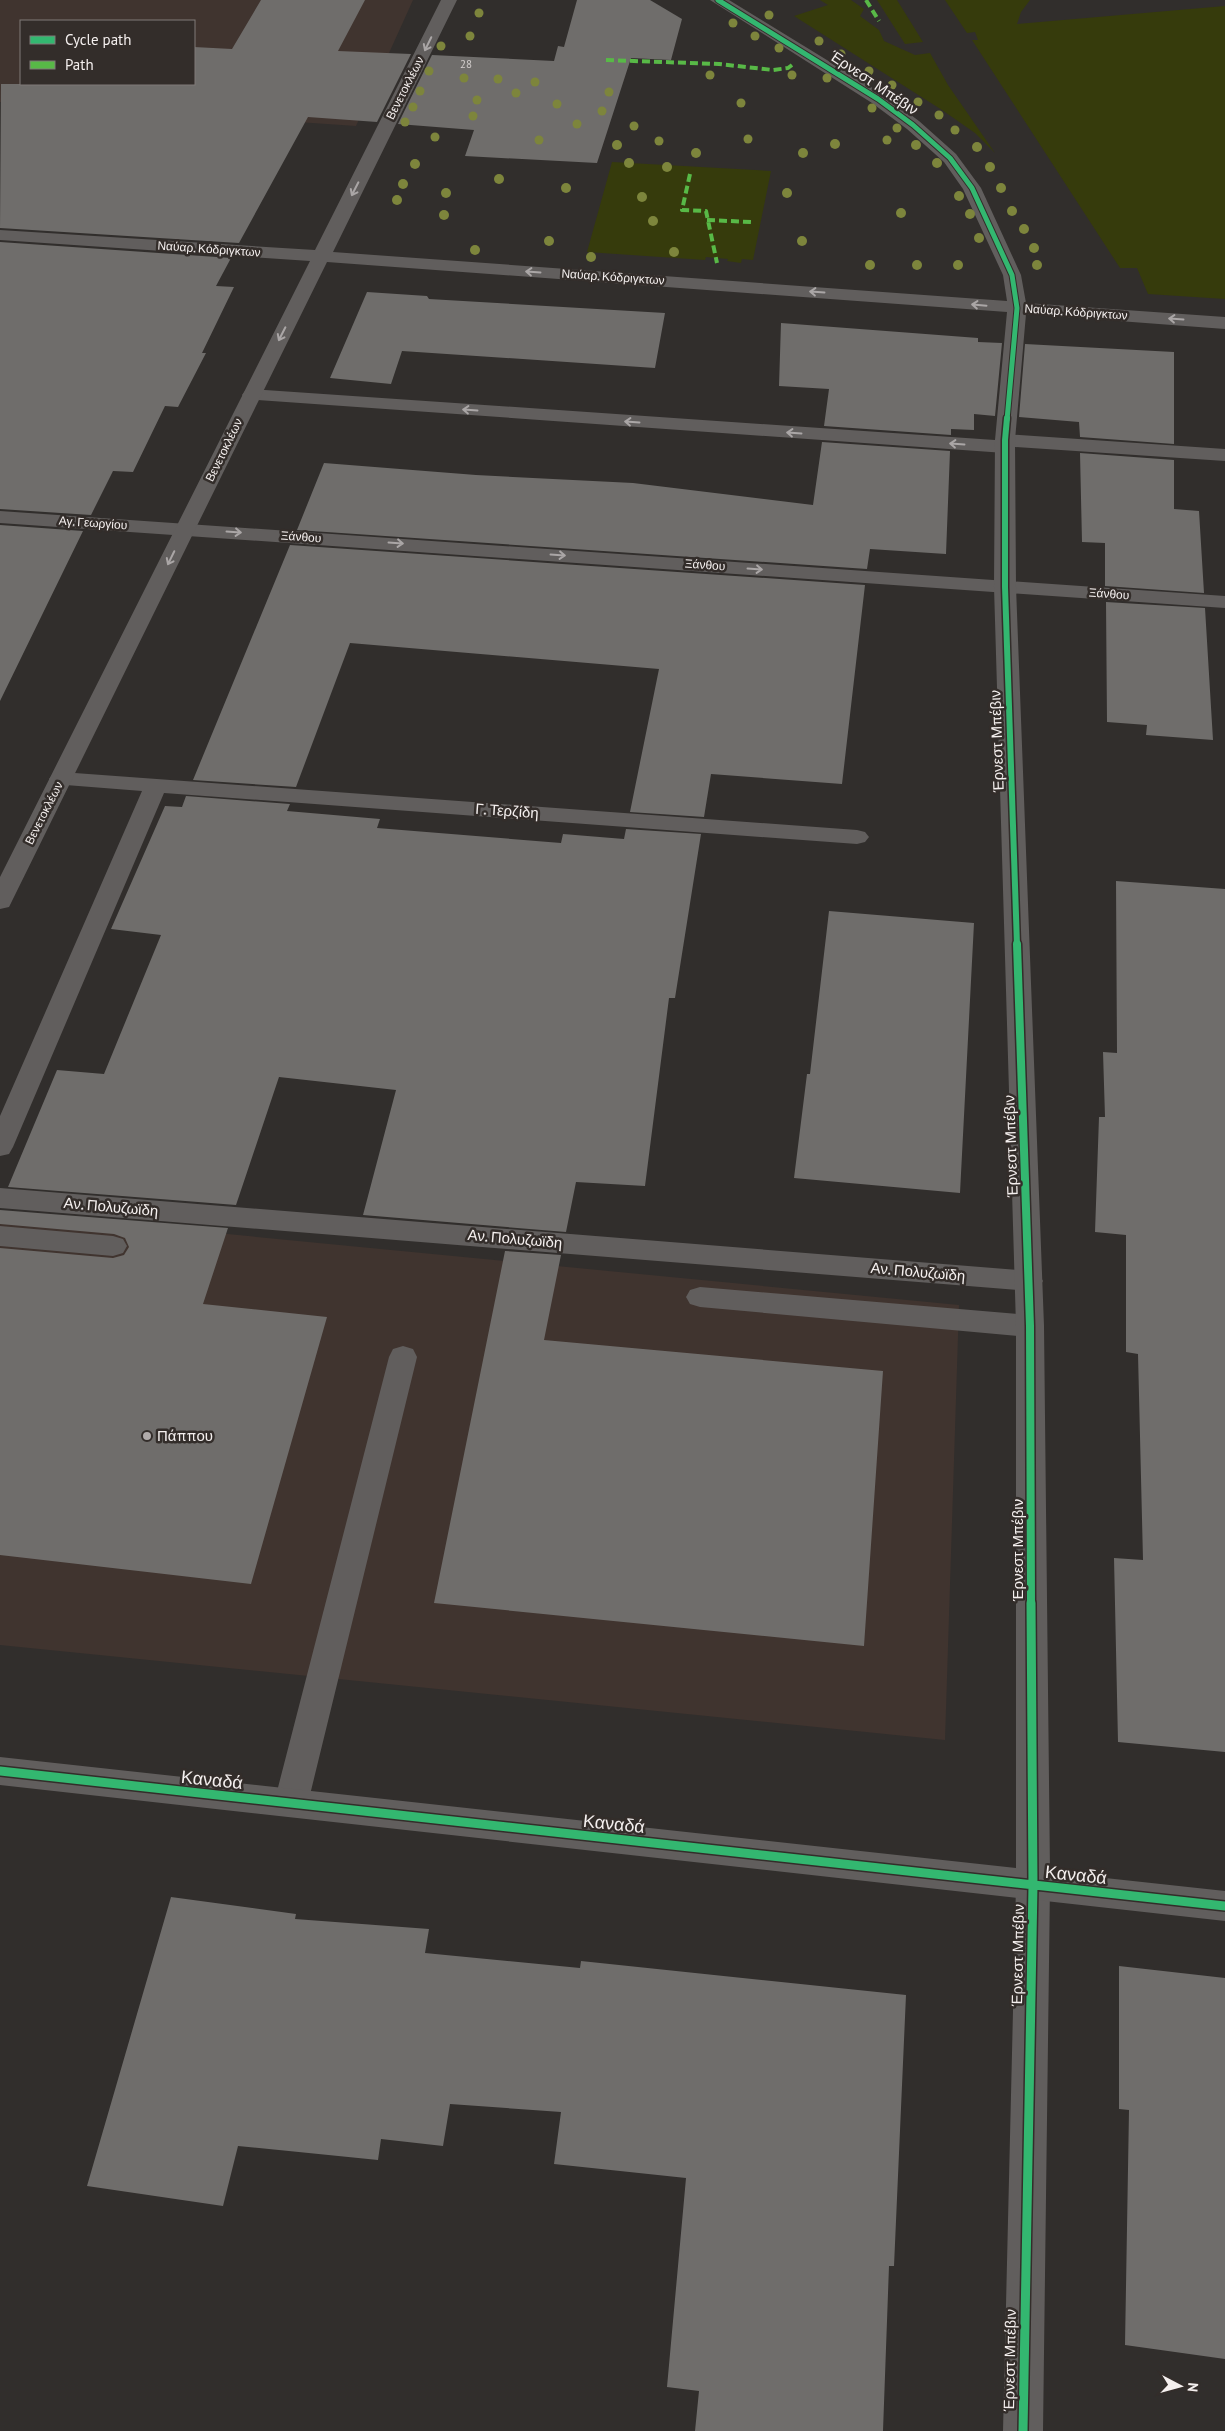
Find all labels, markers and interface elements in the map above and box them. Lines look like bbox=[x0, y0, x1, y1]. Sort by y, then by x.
legend bbox=[20, 20, 195, 85]
text: Cycle path bbox=[65, 30, 131, 49]
one-way arrow bbox=[422, 36, 432, 51]
street label: Έρνεστ Μπέβιν bbox=[826, 46, 922, 119]
street label: Βενετοκλέων bbox=[382, 54, 427, 122]
text: Path bbox=[65, 55, 94, 74]
house number: 28 bbox=[460, 57, 472, 71]
one-way arrow bbox=[350, 181, 359, 196]
street label: Ναύαρ. Κόδριγκτων bbox=[157, 237, 261, 260]
street label: Ναύαρ. Κόδριγκτων bbox=[561, 265, 665, 288]
one-way arrow bbox=[525, 267, 541, 276]
one-way arrow bbox=[810, 288, 826, 297]
one-way arrow bbox=[972, 300, 988, 310]
street label: Ναύαρ. Κόδριγκτων bbox=[1024, 300, 1128, 323]
one-way arrow bbox=[1169, 315, 1185, 324]
one-way arrow bbox=[277, 326, 286, 341]
one-way arrow bbox=[462, 406, 478, 415]
street label: Βενετοκλέων bbox=[202, 416, 245, 484]
one-way arrow bbox=[625, 417, 641, 426]
one-way arrow bbox=[787, 428, 803, 437]
one-way arrow bbox=[949, 439, 965, 449]
street label: Αγ. Γεωργίου bbox=[58, 513, 128, 532]
one-way arrow bbox=[226, 527, 242, 537]
street label: Ξάνθου bbox=[280, 528, 322, 545]
one-way arrow bbox=[388, 539, 404, 548]
one-way arrow bbox=[166, 550, 175, 565]
one-way arrow bbox=[550, 550, 566, 560]
street label: Ξάνθου bbox=[684, 556, 726, 573]
one-way arrow bbox=[747, 564, 763, 574]
street label: Ξάνθου bbox=[1088, 585, 1130, 602]
street label: Έρνεστ Μπέβιν bbox=[985, 690, 1008, 793]
street label: Βενετοκλέων bbox=[21, 779, 66, 847]
street label: Γ. Τερζίδη bbox=[475, 799, 539, 822]
street label: Έρνεστ Μπέβιν bbox=[999, 1095, 1022, 1198]
street label: Αν. Πολυζωϊδη bbox=[63, 1193, 159, 1220]
street label: Αν. Πολυζωϊδη bbox=[467, 1225, 563, 1252]
street label: Αν. Πολυζωϊδη bbox=[870, 1258, 966, 1285]
place label: Πάππου bbox=[157, 1426, 213, 1445]
marker: Πάππου bbox=[141, 1430, 153, 1442]
street label: Έρνεστ Μπέβιν bbox=[1008, 1499, 1027, 1602]
street label: Καναδά bbox=[180, 1765, 244, 1794]
street label: Καναδά bbox=[582, 1809, 646, 1838]
street label: Καναδά bbox=[1044, 1860, 1108, 1889]
street label: Έρνεστ Μπέβιν bbox=[1007, 1904, 1028, 2007]
street label: Έρνεστ Μπέβιν bbox=[999, 2309, 1020, 2412]
north arrow bbox=[1155, 2361, 1205, 2411]
text: N bbox=[1183, 2382, 1202, 2393]

